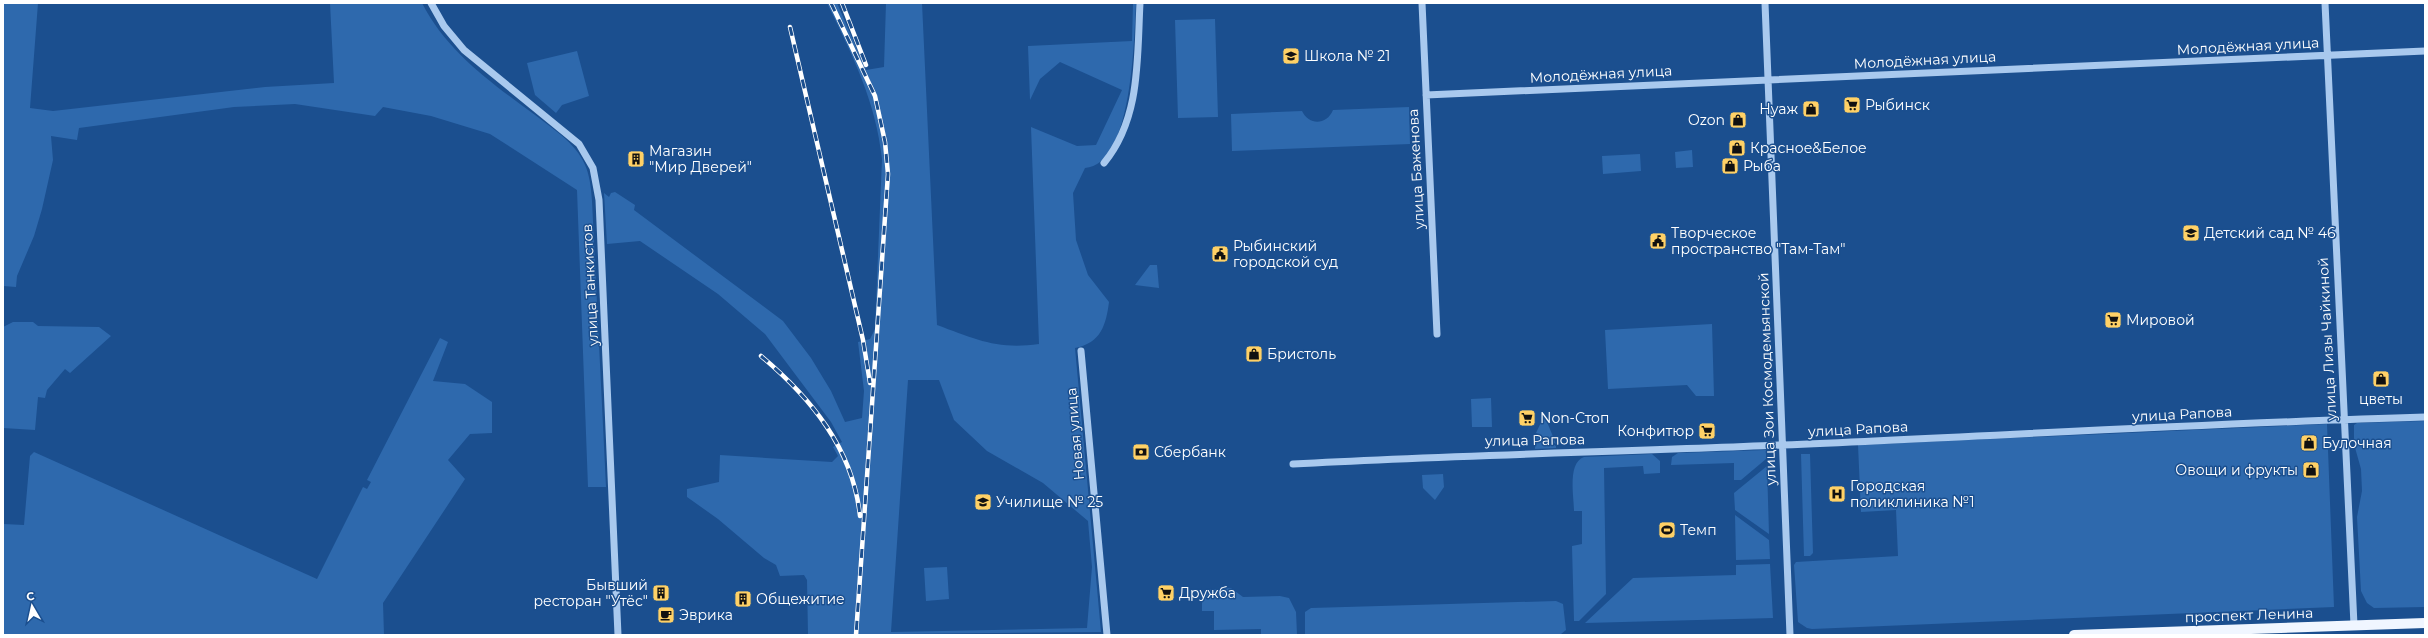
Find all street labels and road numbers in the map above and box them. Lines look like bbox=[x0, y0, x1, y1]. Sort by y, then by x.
street label: Молодёжная улица bbox=[2176, 33, 2320, 59]
street label: Молодёжная улица bbox=[1853, 47, 1997, 73]
street label: Молодёжная улица bbox=[1529, 61, 1673, 87]
street label: улица Баженова bbox=[1404, 108, 1428, 231]
street label: улица Танкистов bbox=[578, 224, 602, 347]
street label: улица Лизы Чайкиной bbox=[2314, 257, 2340, 422]
street label: улица Зои Космодемьянской bbox=[1754, 272, 1780, 487]
street label: Новая улица bbox=[1062, 387, 1088, 481]
street label: улица Рапова bbox=[2130, 402, 2233, 426]
street label: улица Рапова bbox=[1806, 417, 1909, 441]
street label: улица Рапова bbox=[1484, 430, 1585, 450]
street label: проспект Ленина bbox=[2184, 604, 2314, 626]

